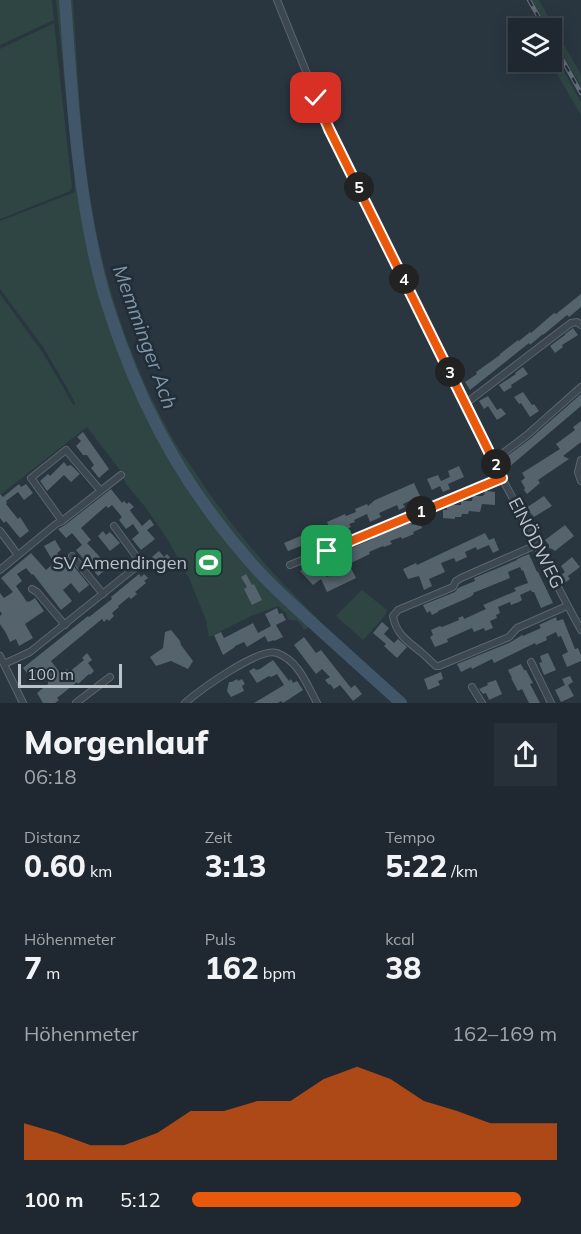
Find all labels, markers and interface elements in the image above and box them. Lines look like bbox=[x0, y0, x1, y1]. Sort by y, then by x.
map controls bbox=[508, 18, 562, 72]
button: layers bbox=[508, 18, 562, 72]
pin bbox=[290, 72, 341, 123]
icon: check bbox=[299, 81, 332, 114]
pin: 5 bbox=[344, 172, 374, 202]
text: 5 bbox=[354, 177, 364, 197]
water label: Memminger Ach bbox=[108, 261, 183, 412]
pin: 4 bbox=[389, 264, 419, 294]
text: 4 bbox=[399, 269, 409, 289]
pin: 3 bbox=[435, 357, 465, 387]
text: 3 bbox=[445, 362, 455, 382]
pin: 2 bbox=[481, 449, 511, 479]
text: 2 bbox=[491, 454, 501, 474]
street label: EINÖDWEG bbox=[504, 493, 569, 592]
pin: 1 bbox=[406, 496, 436, 526]
text: 1 bbox=[416, 501, 426, 521]
pin bbox=[301, 525, 352, 576]
icon: arrive bbox=[310, 534, 343, 567]
sports icon: SV Amendingen bbox=[192, 547, 224, 579]
place label: SV Amendingen bbox=[53, 551, 187, 574]
scale bar bbox=[18, 661, 122, 688]
text: 100 m bbox=[27, 664, 74, 684]
text: Morgenlauf bbox=[24, 721, 208, 762]
button: share bbox=[494, 723, 557, 786]
text: 06:18 bbox=[24, 764, 77, 789]
text: Distanz bbox=[24, 827, 81, 847]
text: Zeit bbox=[205, 827, 232, 847]
text: Tempo bbox=[385, 827, 435, 847]
text: 0.60 bbox=[24, 847, 86, 885]
text: 3:13 bbox=[205, 847, 266, 885]
text: 5:22 bbox=[385, 847, 447, 885]
text: km bbox=[86, 861, 112, 881]
text: /km bbox=[447, 861, 478, 881]
text: Höhenmeter bbox=[24, 929, 116, 949]
text: Puls bbox=[205, 929, 236, 949]
text: kcal bbox=[385, 929, 415, 949]
text: 7 bbox=[24, 949, 42, 987]
text: 162 bbox=[205, 949, 259, 987]
text: 38 bbox=[385, 949, 421, 987]
text: m bbox=[42, 963, 60, 983]
text: bpm bbox=[259, 963, 296, 983]
text: Höhenmeter bbox=[24, 1021, 139, 1046]
text: 162–169 m bbox=[452, 1021, 557, 1046]
text: 100 m bbox=[24, 1187, 83, 1212]
text: 5:12 bbox=[120, 1187, 161, 1212]

